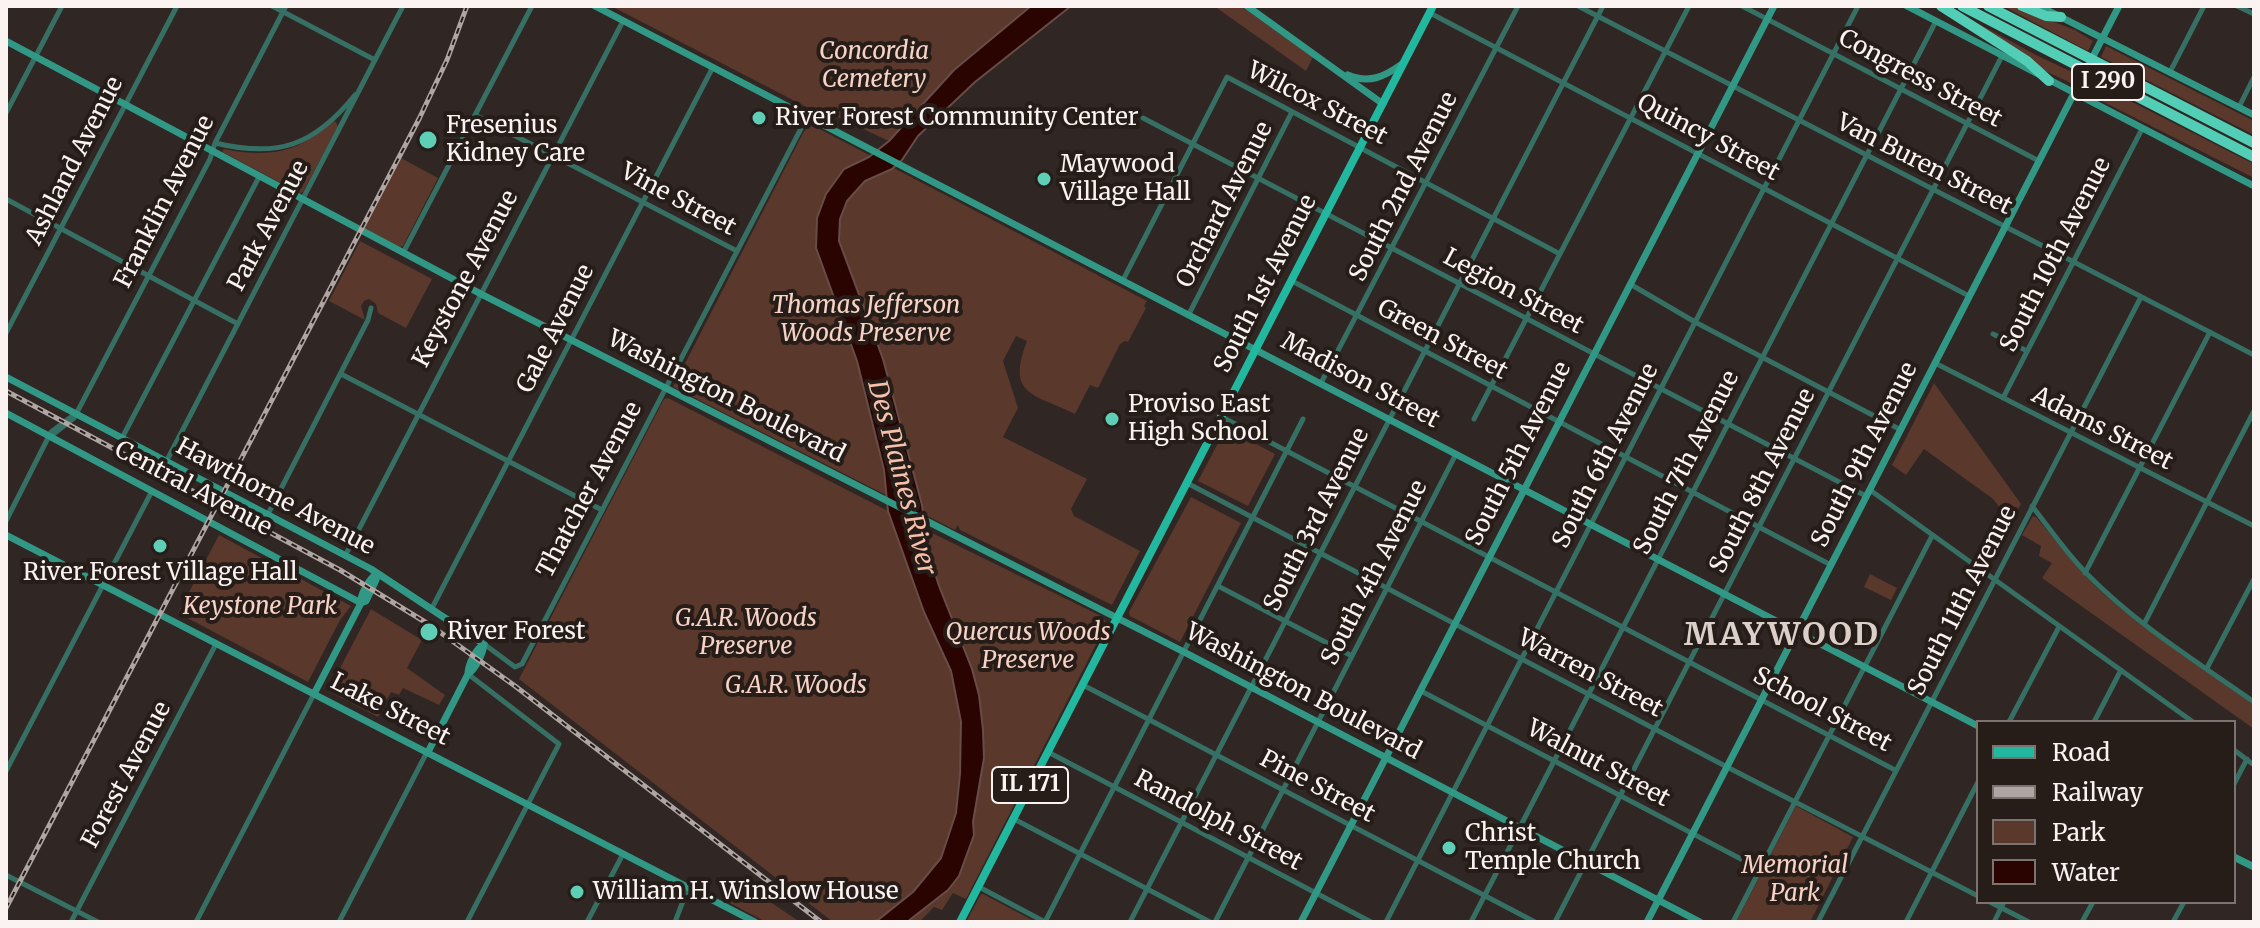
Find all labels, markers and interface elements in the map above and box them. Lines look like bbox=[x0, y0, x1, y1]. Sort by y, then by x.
street label: Congress Street bbox=[1834, 24, 2006, 134]
park label: Concordia Cemetery bbox=[819, 38, 929, 94]
street label: Wilcox Street bbox=[1242, 56, 1392, 152]
road number: I 290 bbox=[2072, 64, 2144, 100]
street label: Ashland Avenue bbox=[20, 72, 130, 250]
street label: South 2nd Avenue bbox=[1344, 88, 1464, 286]
street label: Quincy Street bbox=[1632, 88, 1784, 188]
place label: River Forest Community Center bbox=[775, 104, 1138, 132]
street label: Van Buren Street bbox=[1831, 108, 2017, 222]
marker: River Forest Community Center bbox=[750, 109, 768, 127]
street label: Franklin Avenue bbox=[109, 111, 221, 293]
place label: Fresenius Kidney Care bbox=[446, 112, 585, 168]
street label: Orchard Avenue bbox=[1171, 117, 1279, 293]
marker: Fresenius Kidney Care bbox=[417, 129, 439, 151]
place label: Maywood Village Hall bbox=[1060, 151, 1191, 207]
street label: South 10th Avenue bbox=[1995, 153, 2117, 357]
street label: Park Avenue bbox=[223, 156, 315, 296]
street label: Vine Street bbox=[615, 158, 741, 242]
marker: Maywood Village Hall bbox=[1035, 170, 1053, 188]
street label: Keystone Avenue bbox=[407, 186, 525, 372]
street label: South 1st Avenue bbox=[1209, 190, 1323, 378]
street label: Legion Street bbox=[1438, 243, 1588, 341]
street label: Gale Avenue bbox=[511, 260, 601, 398]
park label: Thomas Jefferson Woods Preserve bbox=[772, 292, 960, 348]
street label: Green Street bbox=[1372, 294, 1512, 386]
street label: Washington Boulevard bbox=[603, 325, 849, 469]
street label: Madison Street bbox=[1276, 327, 1444, 435]
street label: South 5th Avenue bbox=[1460, 357, 1578, 551]
street label: South 9th Avenue bbox=[1806, 358, 1924, 552]
street label: South 6th Avenue bbox=[1547, 359, 1665, 553]
street label: South 7th Avenue bbox=[1628, 366, 1746, 560]
water label: Des Plaines River bbox=[860, 377, 942, 579]
street label: Adams Street bbox=[2027, 381, 2177, 477]
street label: South 8th Avenue bbox=[1704, 384, 1822, 578]
place label: Proviso East High School bbox=[1128, 391, 1270, 447]
street label: Thatcher Avenue bbox=[532, 397, 648, 583]
marker: Proviso East High School bbox=[1103, 410, 1121, 428]
street label: South 3rd Avenue bbox=[1258, 424, 1376, 616]
street label: Hawthorne Avenue bbox=[171, 432, 379, 562]
street label: Central Avenue bbox=[110, 435, 276, 543]
street label: South 4th Avenue bbox=[1316, 476, 1434, 670]
street label: South 11th Avenue bbox=[1903, 501, 2023, 701]
marker: River Forest Village Hall bbox=[151, 537, 169, 555]
place label: River Forest Village Hall bbox=[23, 559, 297, 587]
park label: Keystone Park bbox=[183, 593, 337, 621]
park label: G.A.R. Woods Preserve bbox=[675, 605, 817, 661]
district label: MAYWOOD bbox=[1684, 617, 1880, 655]
place label: River Forest bbox=[447, 618, 585, 646]
street label: Washington Boulevard bbox=[1180, 618, 1426, 766]
park label: Quercus Woods Preserve bbox=[945, 619, 1111, 675]
marker: River Forest bbox=[418, 621, 440, 643]
street label: Warren Street bbox=[1513, 624, 1667, 724]
street label: School Street bbox=[1748, 662, 1896, 758]
street label: Lake Street bbox=[326, 668, 454, 752]
park label: G.A.R. Woods bbox=[725, 672, 867, 700]
street label: Forest Avenue bbox=[76, 697, 178, 853]
street label: Walnut Street bbox=[1522, 714, 1674, 814]
legend bbox=[1976, 720, 2236, 904]
text: Road bbox=[2052, 737, 2110, 768]
street label: Pine Street bbox=[1255, 745, 1379, 829]
street label: Randolph Street bbox=[1129, 765, 1307, 877]
road number: IL 171 bbox=[992, 767, 1068, 803]
text: Railway bbox=[2052, 777, 2143, 808]
text: Park bbox=[2052, 817, 2105, 848]
place label: Christ Temple Church bbox=[1465, 820, 1641, 876]
marker: Christ Temple Church bbox=[1440, 839, 1458, 857]
park label: Memorial Park bbox=[1742, 852, 1848, 908]
text: Water bbox=[2052, 857, 2120, 888]
place label: William H. Winslow House bbox=[593, 878, 899, 906]
marker: William H. Winslow House bbox=[568, 883, 586, 901]

